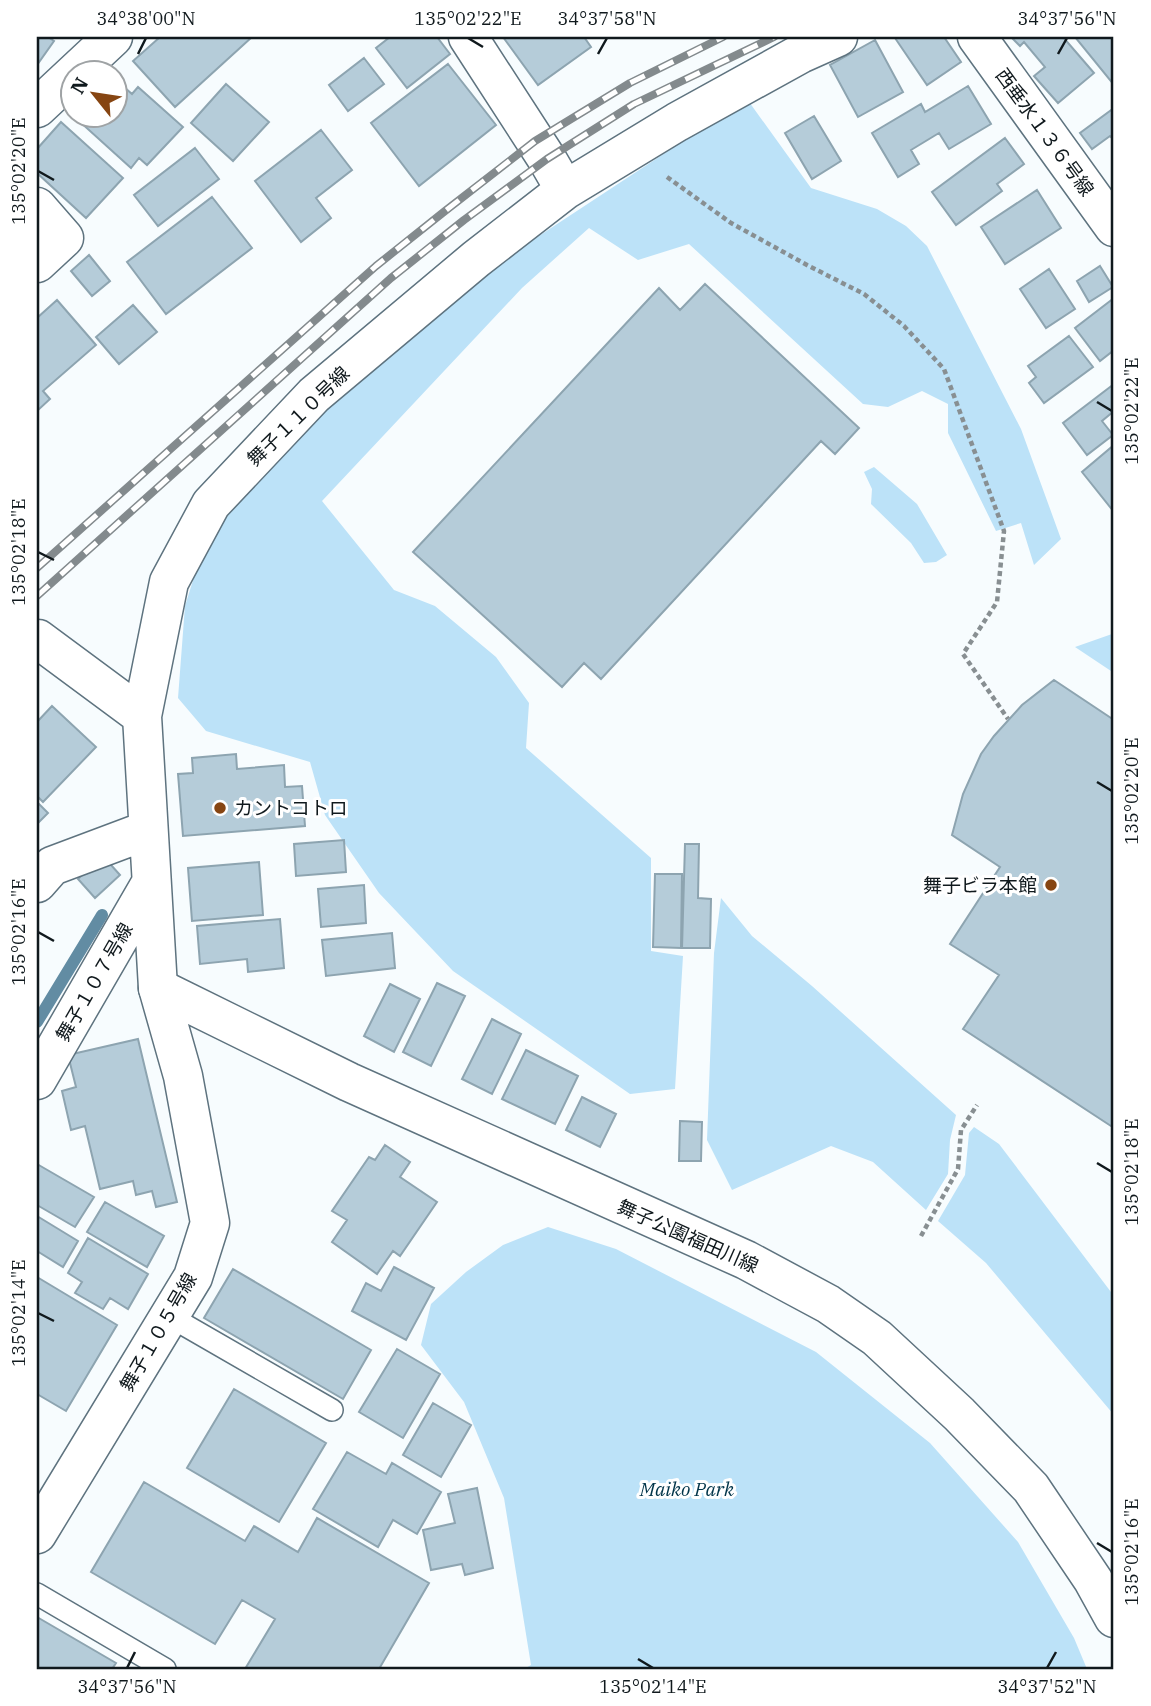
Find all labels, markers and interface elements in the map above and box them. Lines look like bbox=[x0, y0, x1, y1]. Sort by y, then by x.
text: 34°38'00"N bbox=[97, 7, 196, 30]
text: 135°02'22"E bbox=[414, 7, 522, 30]
text: 34°37'58"N bbox=[558, 7, 657, 30]
text: 34°37'56"N bbox=[1018, 7, 1117, 30]
north arrow bbox=[60, 60, 130, 130]
street label: 西垂水１３６号線 bbox=[991, 63, 1099, 201]
text: N bbox=[65, 73, 93, 98]
text: 135°02'20"E bbox=[7, 117, 30, 225]
text: 135°02'22"E bbox=[1120, 357, 1143, 465]
street label: 舞子１１０号線 bbox=[242, 361, 354, 471]
text: 135°02'18"E bbox=[7, 498, 30, 606]
text: 135°02'20"E bbox=[1120, 737, 1143, 845]
place label: カントコトロ bbox=[234, 796, 348, 820]
marker: カントコトロ bbox=[212, 800, 228, 816]
place label: 舞子ビラ本館 bbox=[923, 873, 1037, 897]
marker: 舞子ビラ本館 bbox=[1043, 877, 1059, 893]
text: 135°02'16"E bbox=[7, 878, 30, 986]
street label: 舞子１０７号線 bbox=[50, 918, 138, 1046]
text: 135°02'18"E bbox=[1120, 1118, 1143, 1226]
street label: 舞子公園福田川線 bbox=[614, 1194, 762, 1278]
text: 135°02'14"E bbox=[7, 1259, 30, 1367]
street label: 舞子１０５号線 bbox=[114, 1268, 202, 1396]
park label: Maiko Park bbox=[639, 1477, 735, 1501]
text: 135°02'16"E bbox=[1120, 1498, 1143, 1606]
text: 34°37'56"N bbox=[78, 1675, 177, 1698]
text: 135°02'14"E bbox=[599, 1675, 707, 1698]
text: 34°37'52"N bbox=[998, 1675, 1097, 1698]

